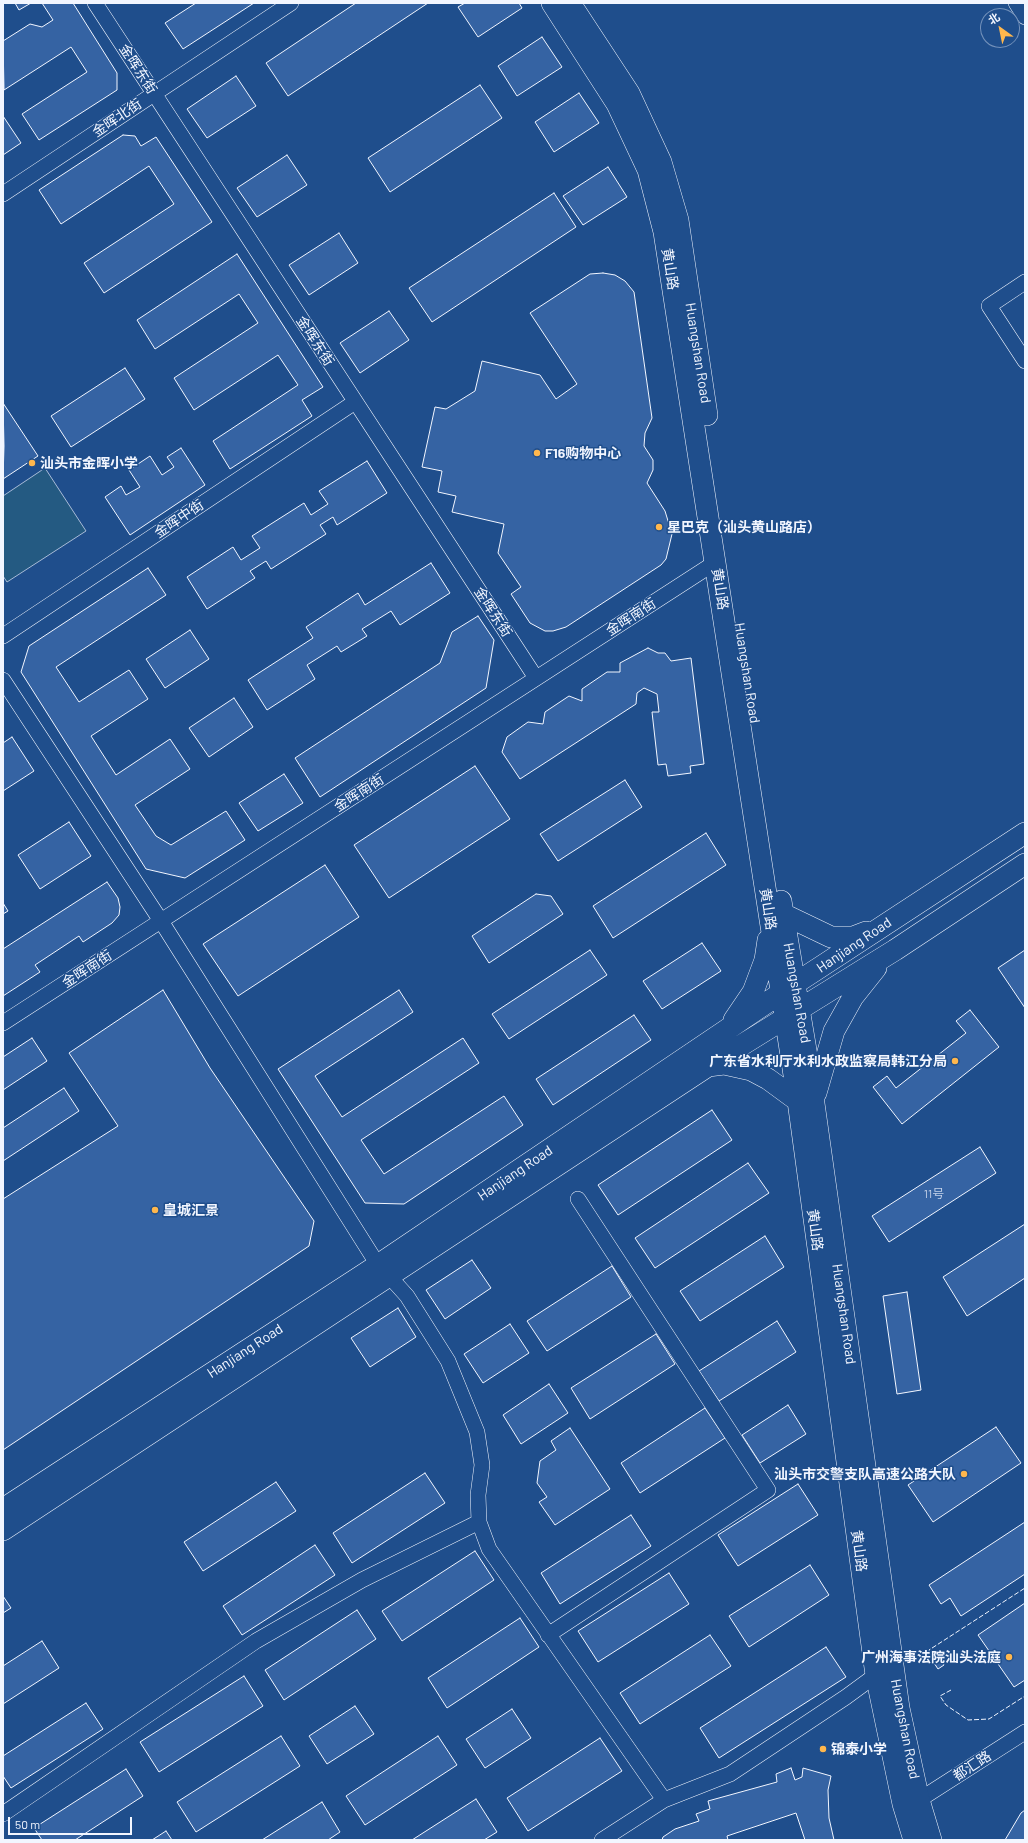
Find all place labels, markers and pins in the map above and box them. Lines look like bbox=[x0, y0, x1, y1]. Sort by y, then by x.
place label: F16购物中心 bbox=[545, 445, 621, 461]
marker: F16购物中心 bbox=[532, 448, 542, 458]
place label: 汕头市金晖小学 bbox=[40, 455, 138, 471]
marker: 汕头市金晖小学 bbox=[27, 458, 37, 468]
place label: 星巴克（汕头黄山路店） bbox=[667, 519, 821, 535]
marker: 星巴克（汕头黄山路店） bbox=[654, 522, 664, 532]
place label: 广东省水利厅水利水政监察局韩江分局 bbox=[709, 1053, 947, 1069]
marker: 广东省水利厅水利水政监察局韩江分局 bbox=[950, 1056, 960, 1066]
place label: 皇城汇景 bbox=[163, 1202, 219, 1218]
marker: 皇城汇景 bbox=[150, 1205, 160, 1215]
place label: 汕头市交警支队高速公路大队 bbox=[774, 1466, 956, 1482]
marker: 汕头市交警支队高速公路大队 bbox=[959, 1469, 969, 1479]
place label: 广州海事法院汕头法庭 bbox=[861, 1649, 1001, 1665]
marker: 广州海事法院汕头法庭 bbox=[1004, 1652, 1014, 1662]
place label: 锦泰小学 bbox=[831, 1741, 887, 1757]
marker: 锦泰小学 bbox=[818, 1744, 828, 1754]

